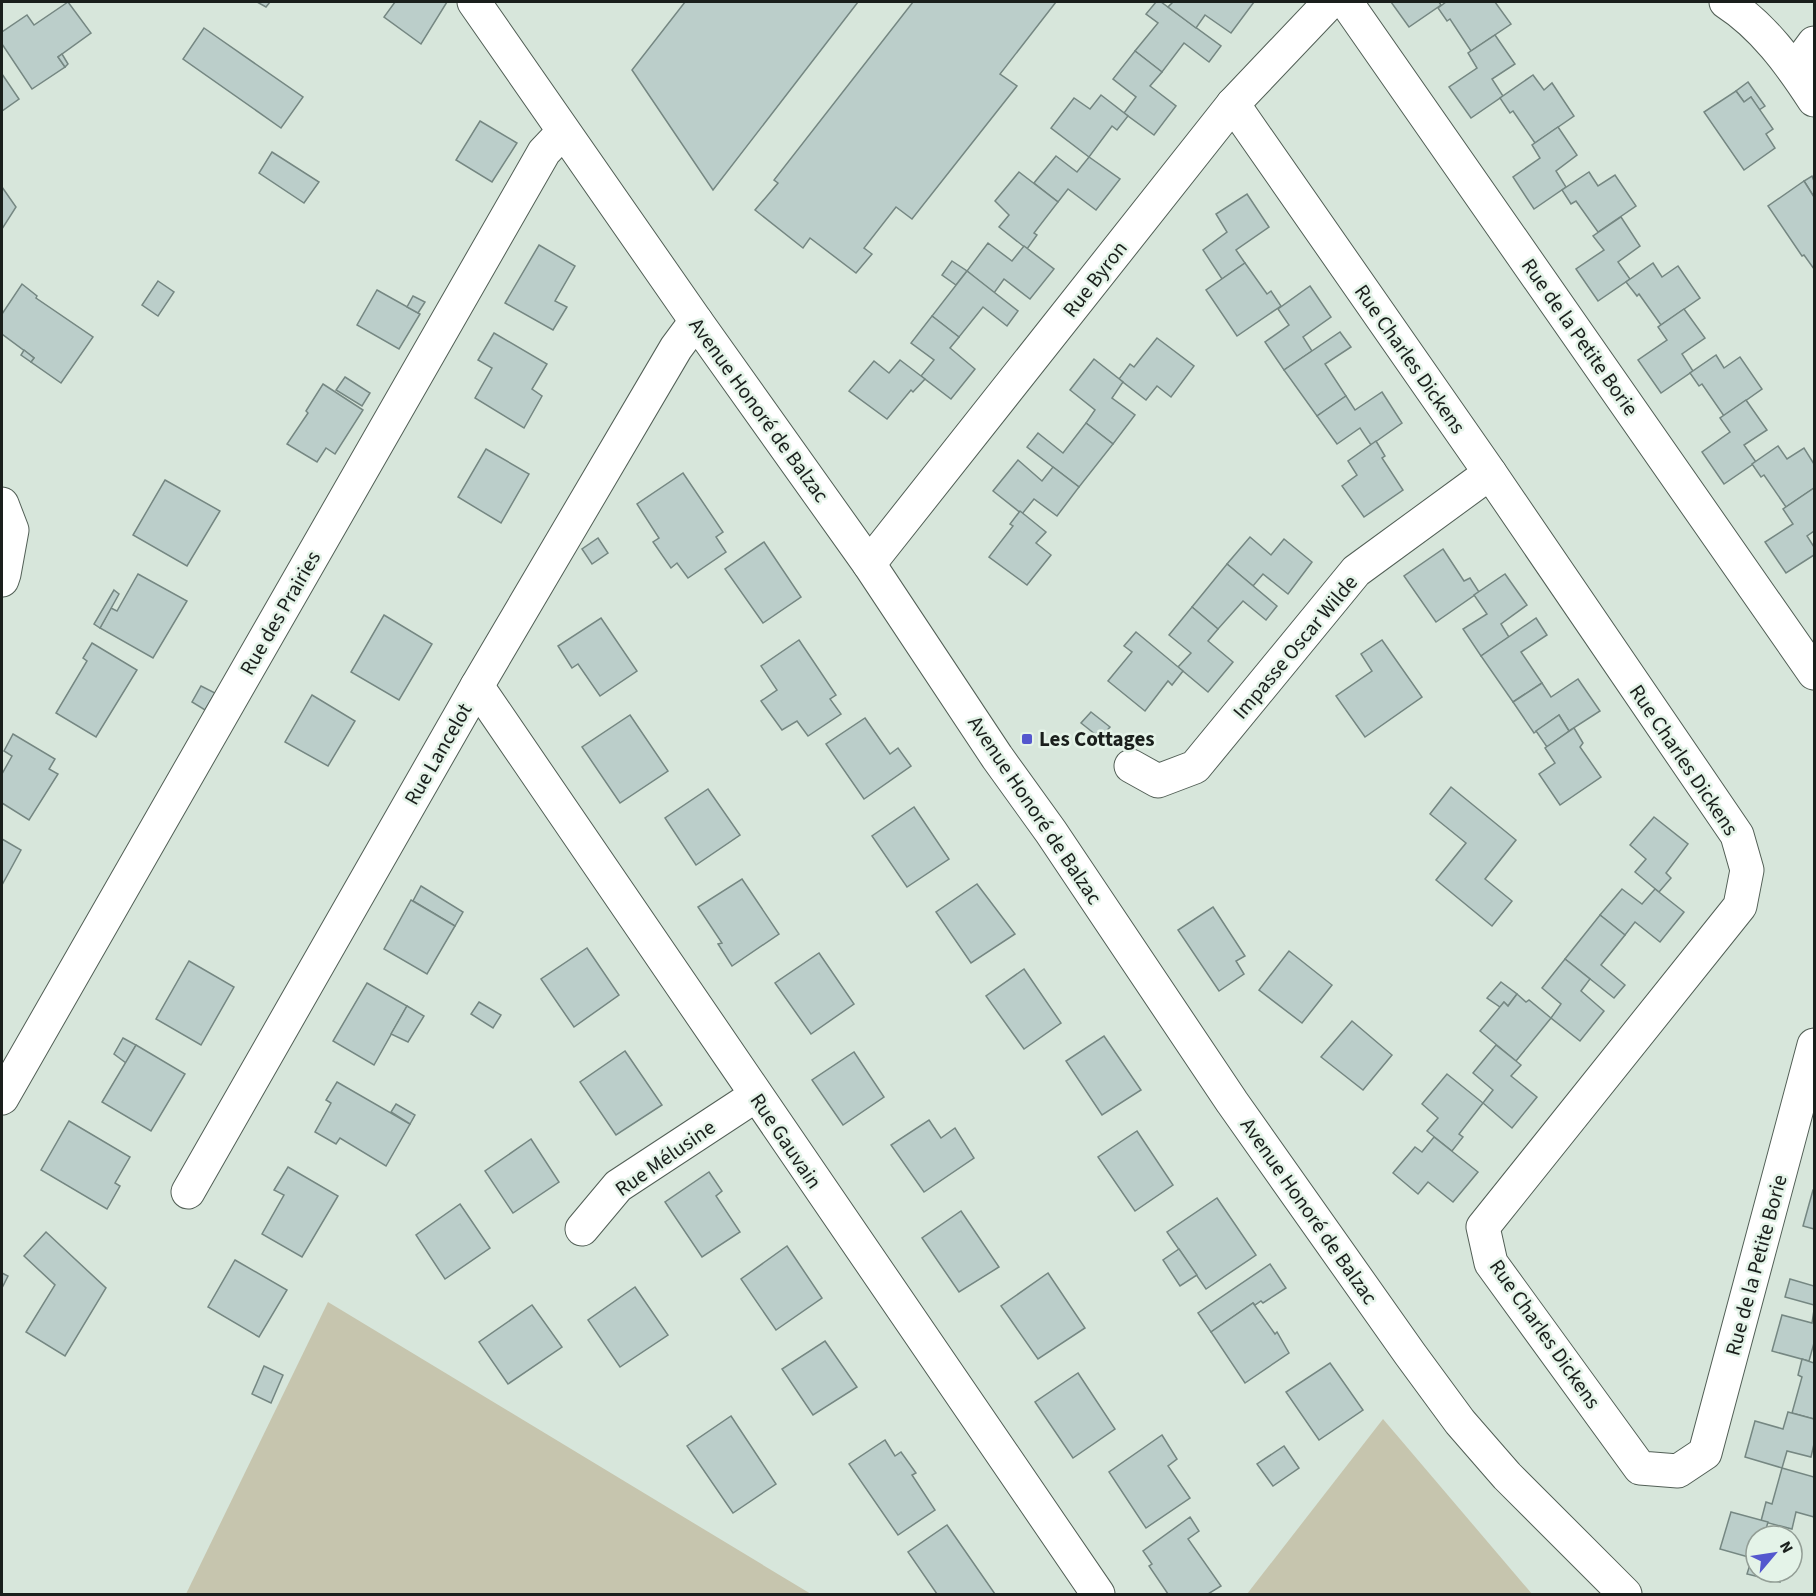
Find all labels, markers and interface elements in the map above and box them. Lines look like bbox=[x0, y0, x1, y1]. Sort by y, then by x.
street label: Rue Byron bbox=[1056, 234, 1134, 324]
street label: Rue de la Petite Borie bbox=[1514, 252, 1646, 422]
street label: Rue Charles Dickens bbox=[1347, 278, 1473, 440]
street label: Avenue Honoré de Balzac bbox=[682, 311, 837, 509]
street label: Rue des Prairies bbox=[232, 545, 328, 681]
street label: Impasse Oscar Wilde bbox=[1226, 568, 1364, 726]
street label: Rue Charles Dickens bbox=[1622, 678, 1746, 842]
street label: Rue Lancelot bbox=[397, 697, 479, 811]
street label: Avenue Honoré de Balzac bbox=[961, 710, 1110, 911]
place label: Les Cottages bbox=[1039, 724, 1155, 754]
marker: Les Cottages bbox=[1020, 732, 1034, 746]
street label: Rue Gauvain bbox=[743, 1087, 829, 1195]
street label: Rue Mélusine bbox=[609, 1112, 721, 1204]
street label: Avenue Honoré de Balzac bbox=[1233, 1112, 1385, 1311]
street label: Rue de la Petite Borie bbox=[1717, 1171, 1795, 1359]
street label: Rue Charles Dickens bbox=[1482, 1253, 1608, 1415]
north arrow bbox=[1744, 1524, 1804, 1584]
text: N bbox=[1774, 1537, 1798, 1557]

